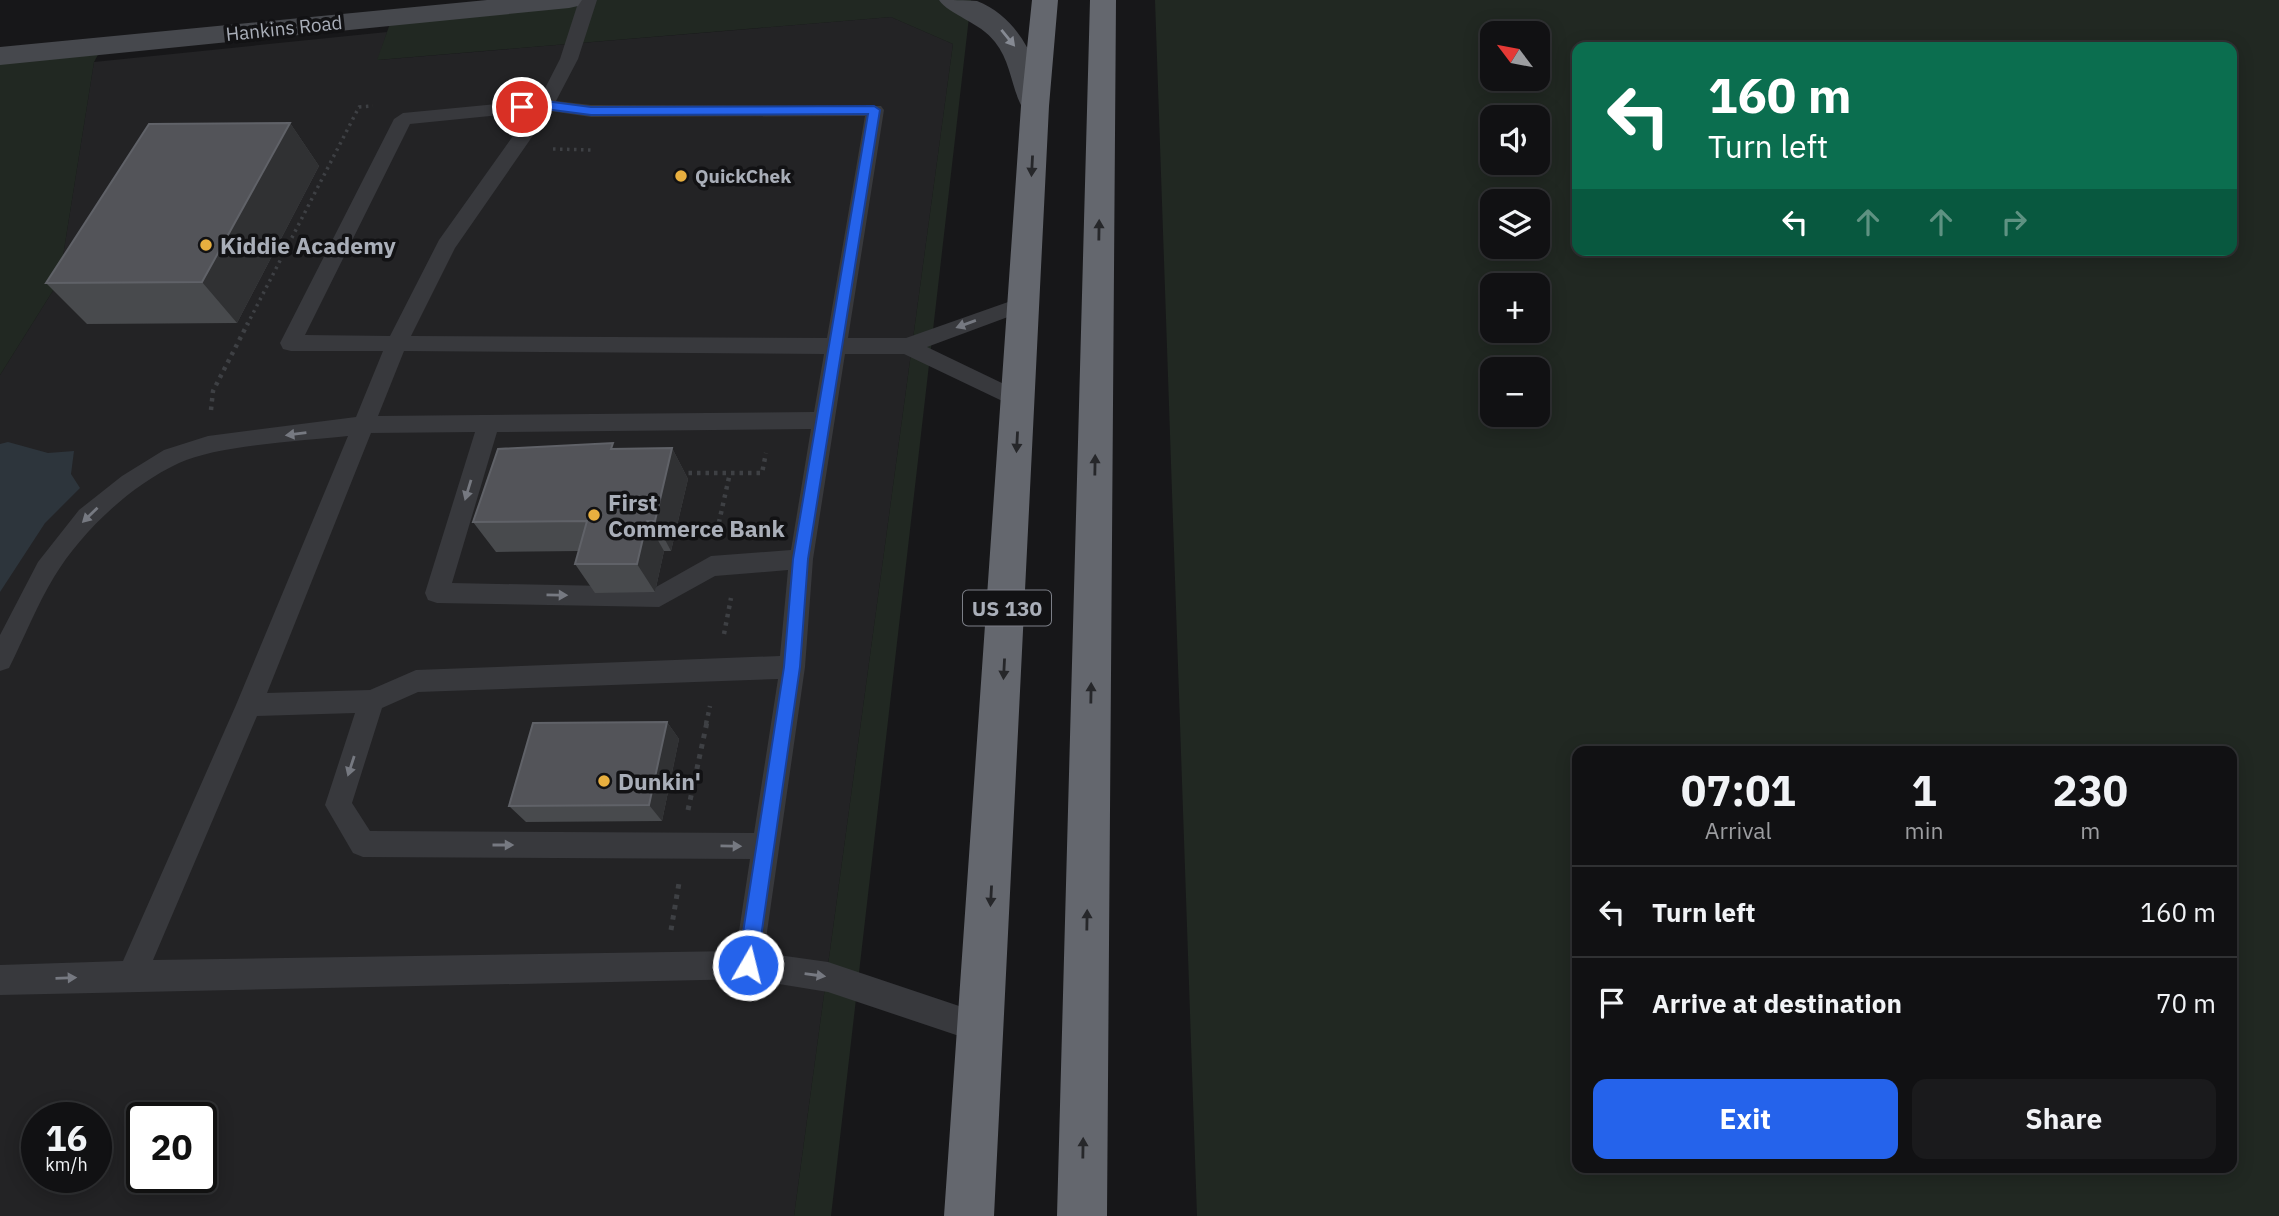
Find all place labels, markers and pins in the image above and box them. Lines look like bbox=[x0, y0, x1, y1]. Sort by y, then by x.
pin bbox=[492, 77, 552, 137]
place label: QuickChek bbox=[695, 164, 791, 188]
marker: QuickChek bbox=[673, 168, 689, 184]
place label: Kiddie Academy bbox=[220, 230, 397, 260]
marker: Kiddie Academy bbox=[198, 237, 214, 253]
place label: First Commerce Bank bbox=[608, 487, 785, 543]
marker: First Commerce Bank bbox=[586, 507, 602, 523]
place label: Dunkin' bbox=[618, 766, 701, 796]
marker: Dunkin' bbox=[596, 773, 612, 789]

